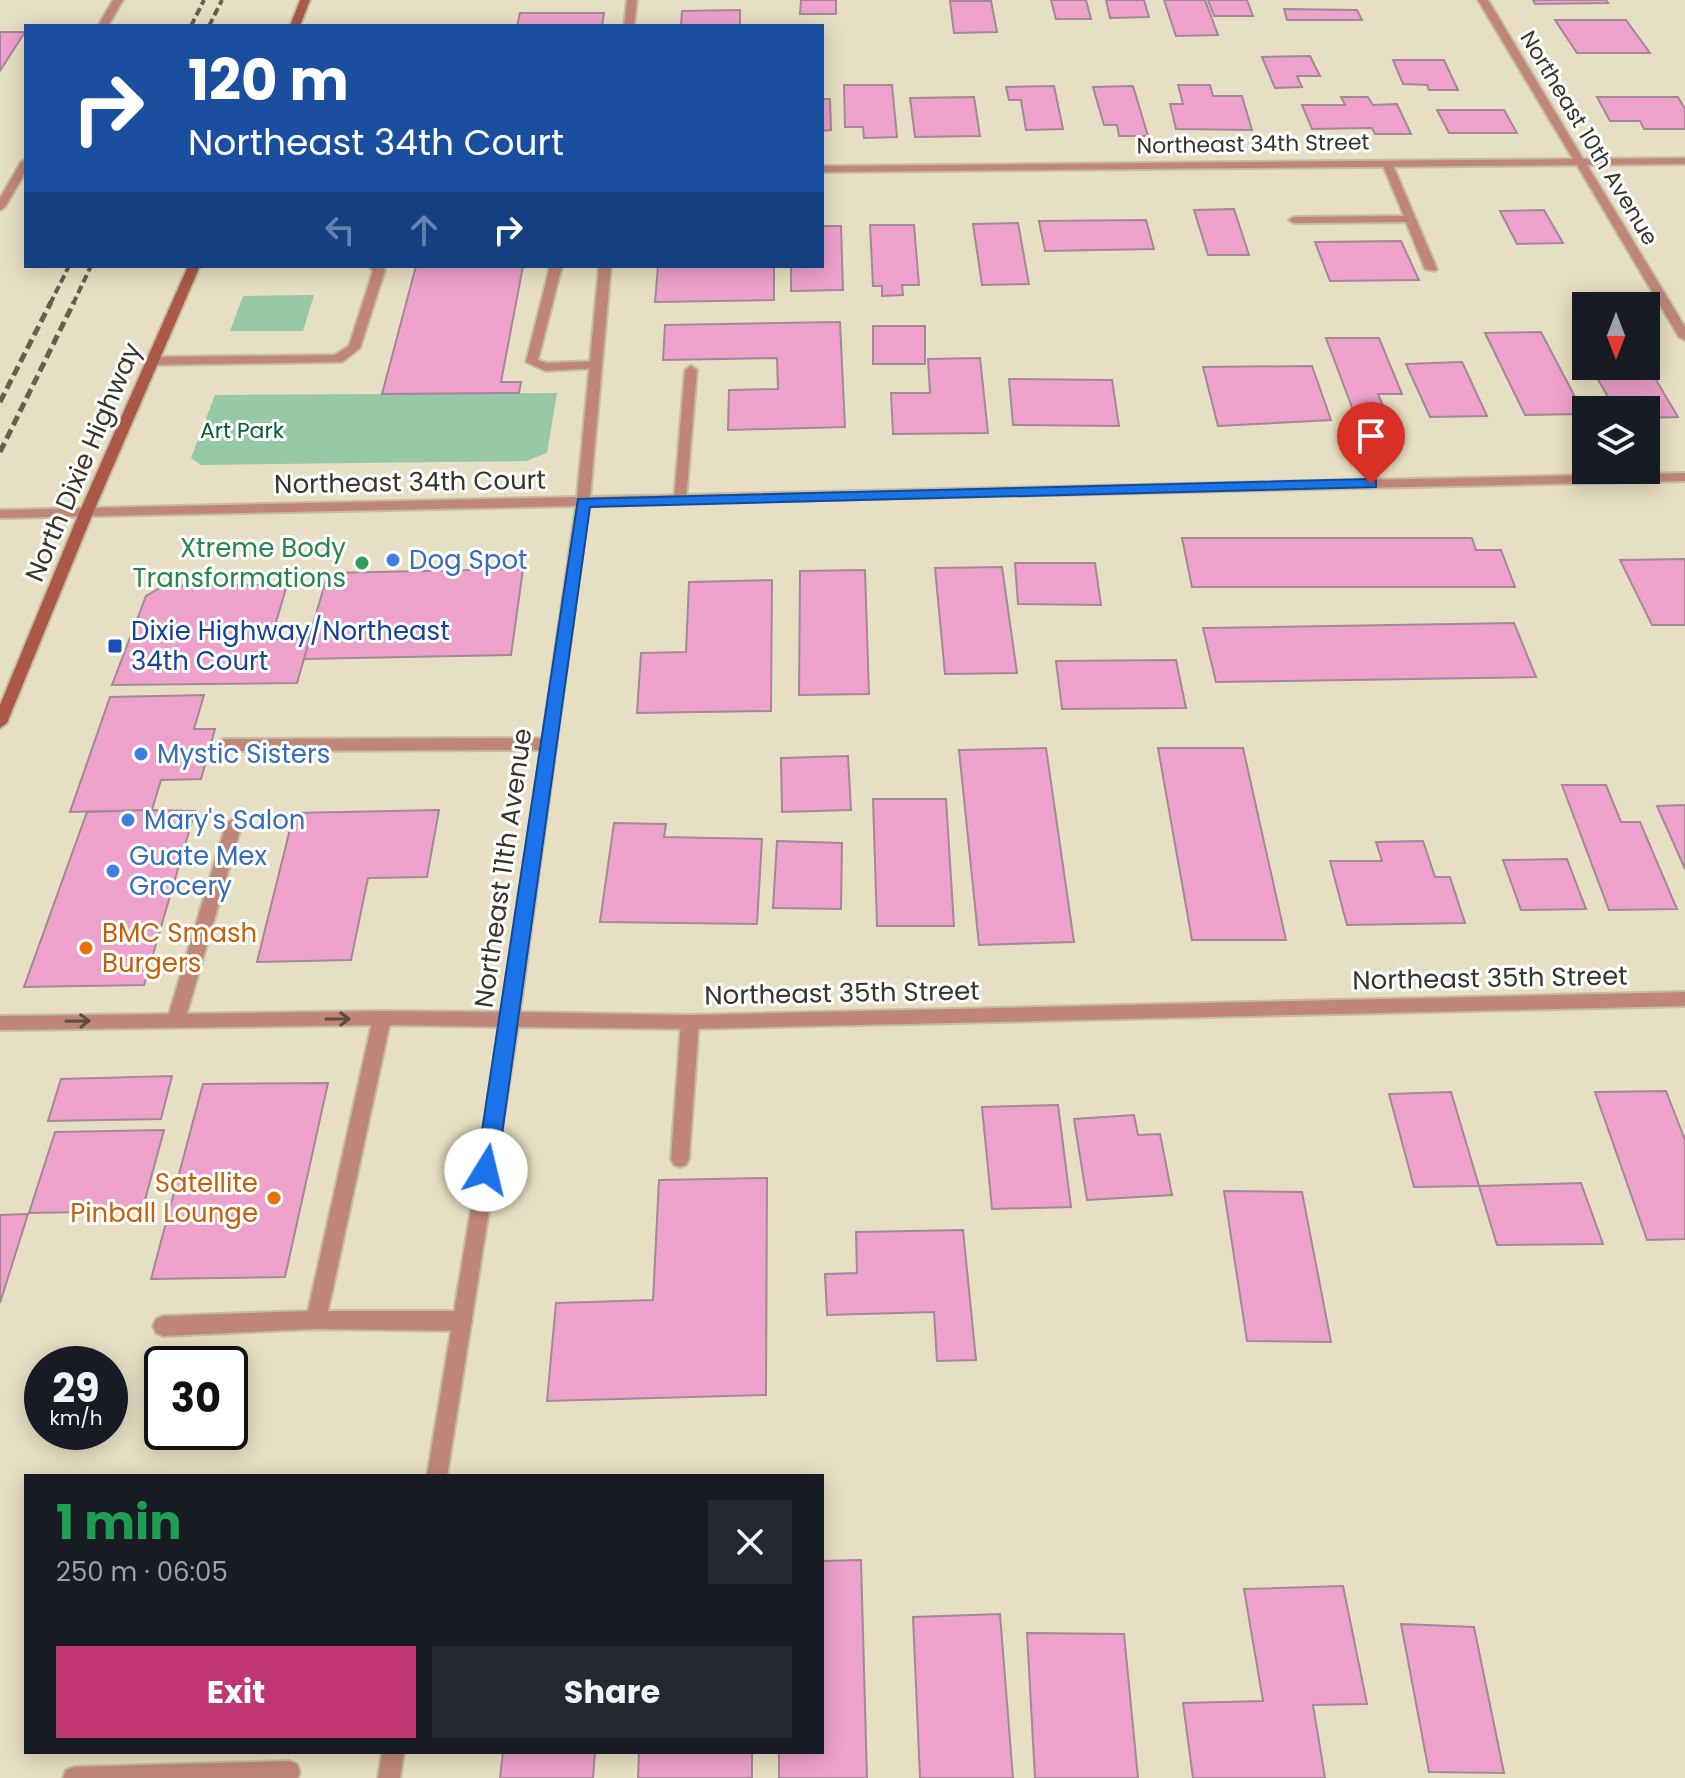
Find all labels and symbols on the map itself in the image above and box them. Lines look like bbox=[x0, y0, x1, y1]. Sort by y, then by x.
street label: Northeast 10th Avenue bbox=[1513, 25, 1665, 251]
street label: Northeast 34th Street bbox=[1136, 126, 1370, 162]
north arrow bbox=[1572, 292, 1660, 380]
street label: North Dixie Highway bbox=[16, 337, 150, 587]
pin bbox=[1337, 402, 1405, 484]
park label: Art Park bbox=[200, 415, 285, 446]
street label: Northeast 34th Court bbox=[274, 462, 546, 502]
place label: Xtreme Body Transformations bbox=[132, 530, 346, 596]
place label: Dog Spot bbox=[409, 542, 527, 578]
marker: Dog Spot bbox=[384, 551, 402, 569]
marker: Xtreme Body Transformations bbox=[353, 554, 371, 572]
place label: Dixie Highway/Northeast 34th Court bbox=[131, 613, 450, 679]
marker: Dixie Highway/Northeast 34th Court bbox=[106, 637, 124, 655]
street label: Northeast 11th Avenue bbox=[466, 726, 540, 1010]
place label: Mystic Sisters bbox=[157, 736, 330, 772]
marker: Mystic Sisters bbox=[132, 745, 150, 763]
place label: Mary's Salon bbox=[144, 802, 305, 838]
marker: Mary's Salon bbox=[119, 811, 137, 829]
place label: Guate Mex Grocery bbox=[129, 838, 267, 904]
marker: Guate Mex Grocery bbox=[104, 862, 122, 880]
place label: BMC Smash Burgers bbox=[102, 915, 257, 981]
marker: BMC Smash Burgers bbox=[77, 939, 95, 957]
street label: Northeast 35th Street bbox=[1352, 958, 1628, 998]
street label: Northeast 35th Street bbox=[704, 973, 980, 1013]
one-way arrow bbox=[324, 1011, 351, 1026]
one-way arrow bbox=[64, 1014, 91, 1029]
position arrow bbox=[444, 1128, 528, 1212]
place label: Satellite Pinball Lounge bbox=[70, 1165, 258, 1231]
marker: Satellite Pinball Lounge bbox=[265, 1189, 283, 1207]
speed limit sign: 30 bbox=[144, 1346, 248, 1450]

